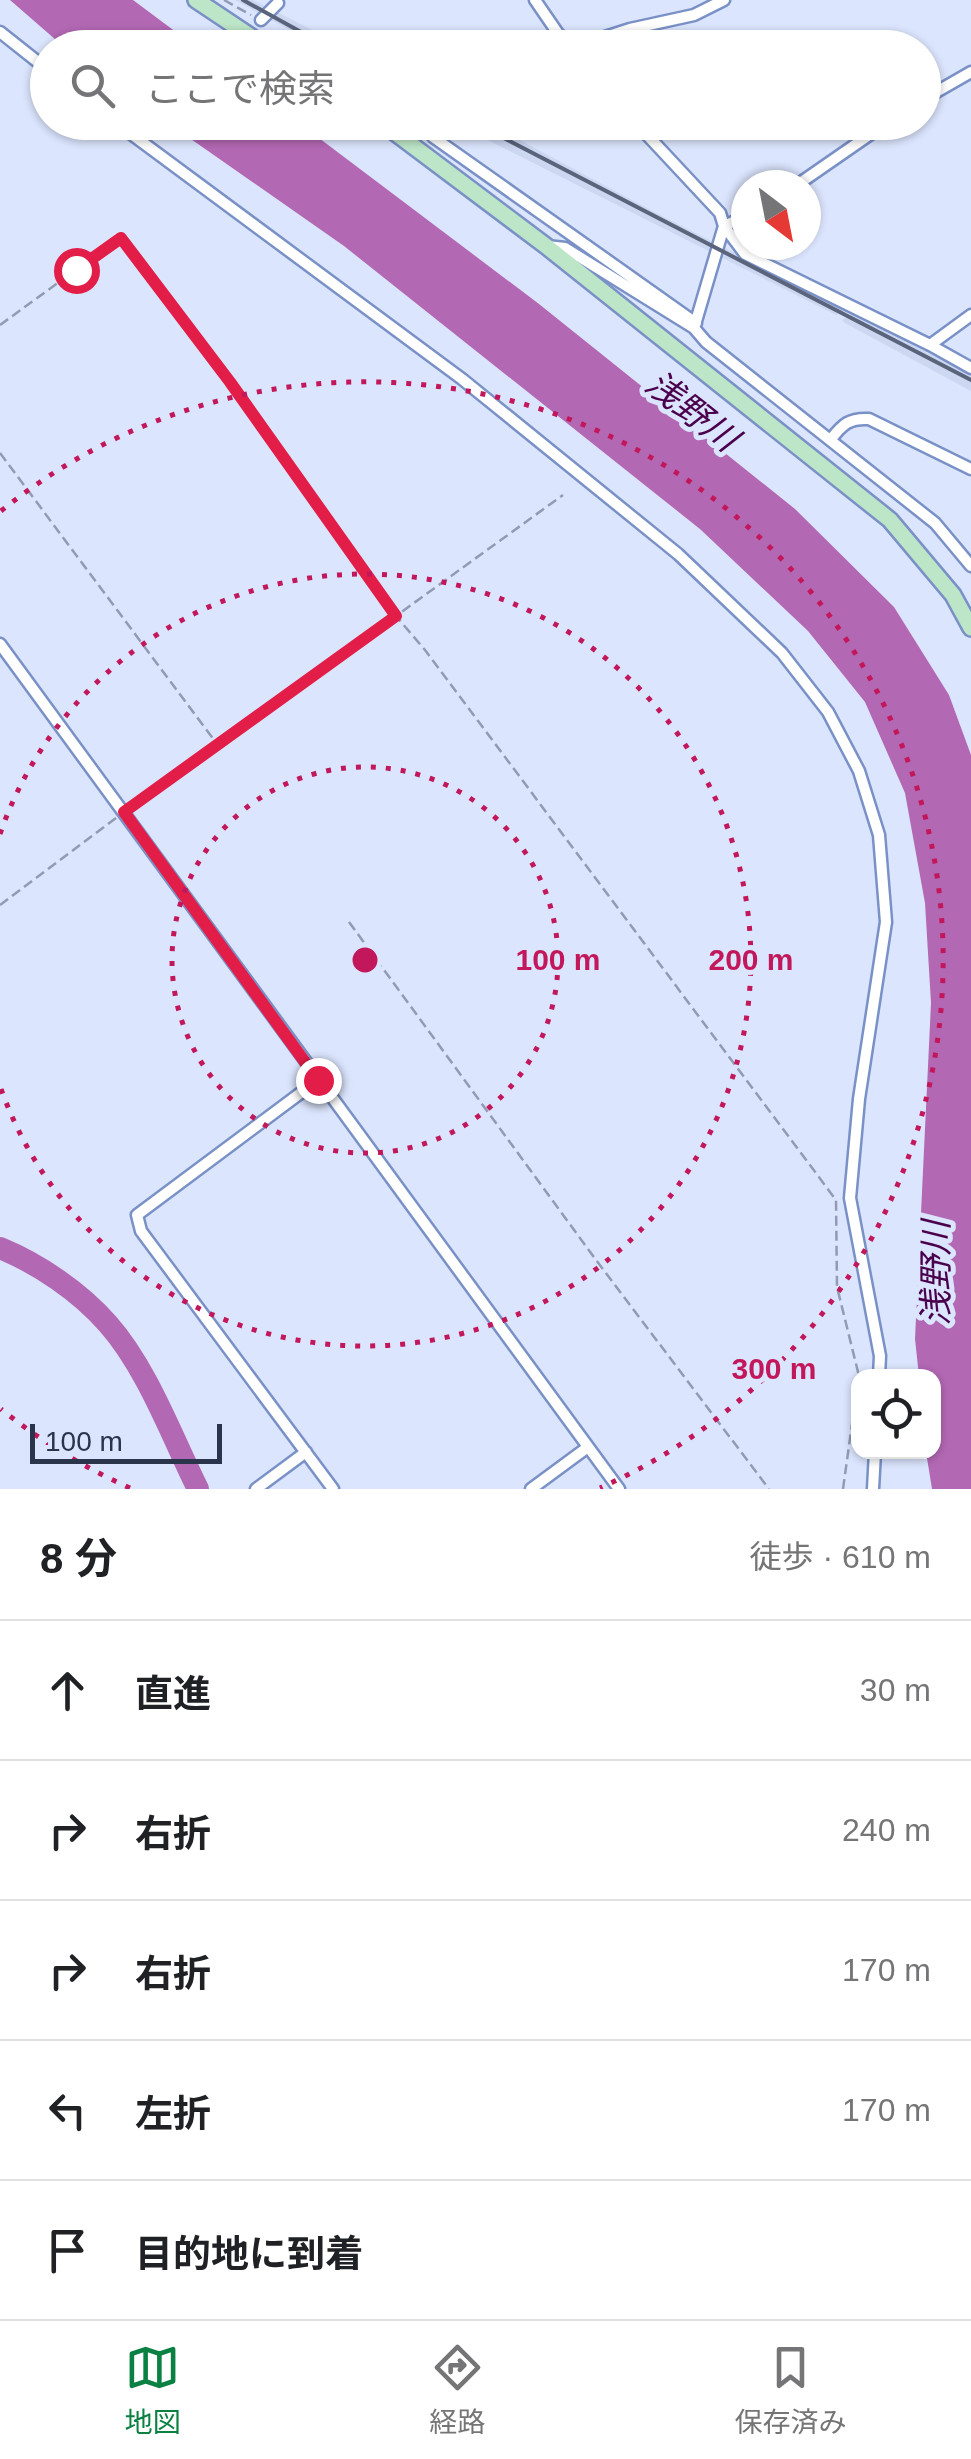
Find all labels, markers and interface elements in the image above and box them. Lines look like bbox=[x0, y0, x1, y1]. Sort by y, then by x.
search box bbox=[30, 30, 941, 140]
icon: search bbox=[65, 58, 120, 113]
text: ここで検索 bbox=[145, 68, 335, 110]
north arrow bbox=[731, 170, 821, 260]
route start bbox=[54, 248, 100, 294]
water label: 浅野川 bbox=[639, 363, 749, 461]
centre of rings bbox=[347, 942, 383, 978]
text: 100 m bbox=[515, 943, 601, 976]
text: 200 m bbox=[708, 943, 794, 976]
route end bbox=[296, 1058, 342, 1104]
water label: 浅野川 bbox=[916, 1217, 955, 1326]
text: 300 m bbox=[731, 1352, 817, 1385]
map controls bbox=[851, 1369, 941, 1459]
button: locate bbox=[851, 1369, 941, 1459]
scale bar bbox=[30, 1419, 222, 1464]
text: 100 m bbox=[45, 1426, 123, 1457]
text: 8 分 bbox=[40, 1535, 117, 1582]
text: 徒歩 · 610 m bbox=[750, 1539, 931, 1575]
icon: ahead bbox=[40, 1663, 95, 1718]
text: 30 m bbox=[860, 1672, 931, 1708]
text: 直進 bbox=[135, 1673, 211, 1715]
icon: right bbox=[40, 1803, 95, 1858]
text: 240 m bbox=[842, 1812, 931, 1848]
text: 右折 bbox=[135, 1813, 211, 1855]
icon: right bbox=[40, 1943, 95, 1998]
text: 170 m bbox=[842, 1952, 931, 1988]
text: 右折 bbox=[135, 1953, 211, 1995]
icon: left bbox=[40, 2083, 95, 2138]
text: 170 m bbox=[842, 2092, 931, 2128]
text: 左折 bbox=[135, 2093, 211, 2135]
icon: arrive bbox=[40, 2223, 95, 2278]
text: 目的地に到着 bbox=[135, 2233, 363, 2275]
tab: 地図 bbox=[124, 2340, 181, 2440]
tab: 経路 bbox=[429, 2340, 486, 2440]
tab: 保存済み bbox=[734, 2340, 847, 2440]

